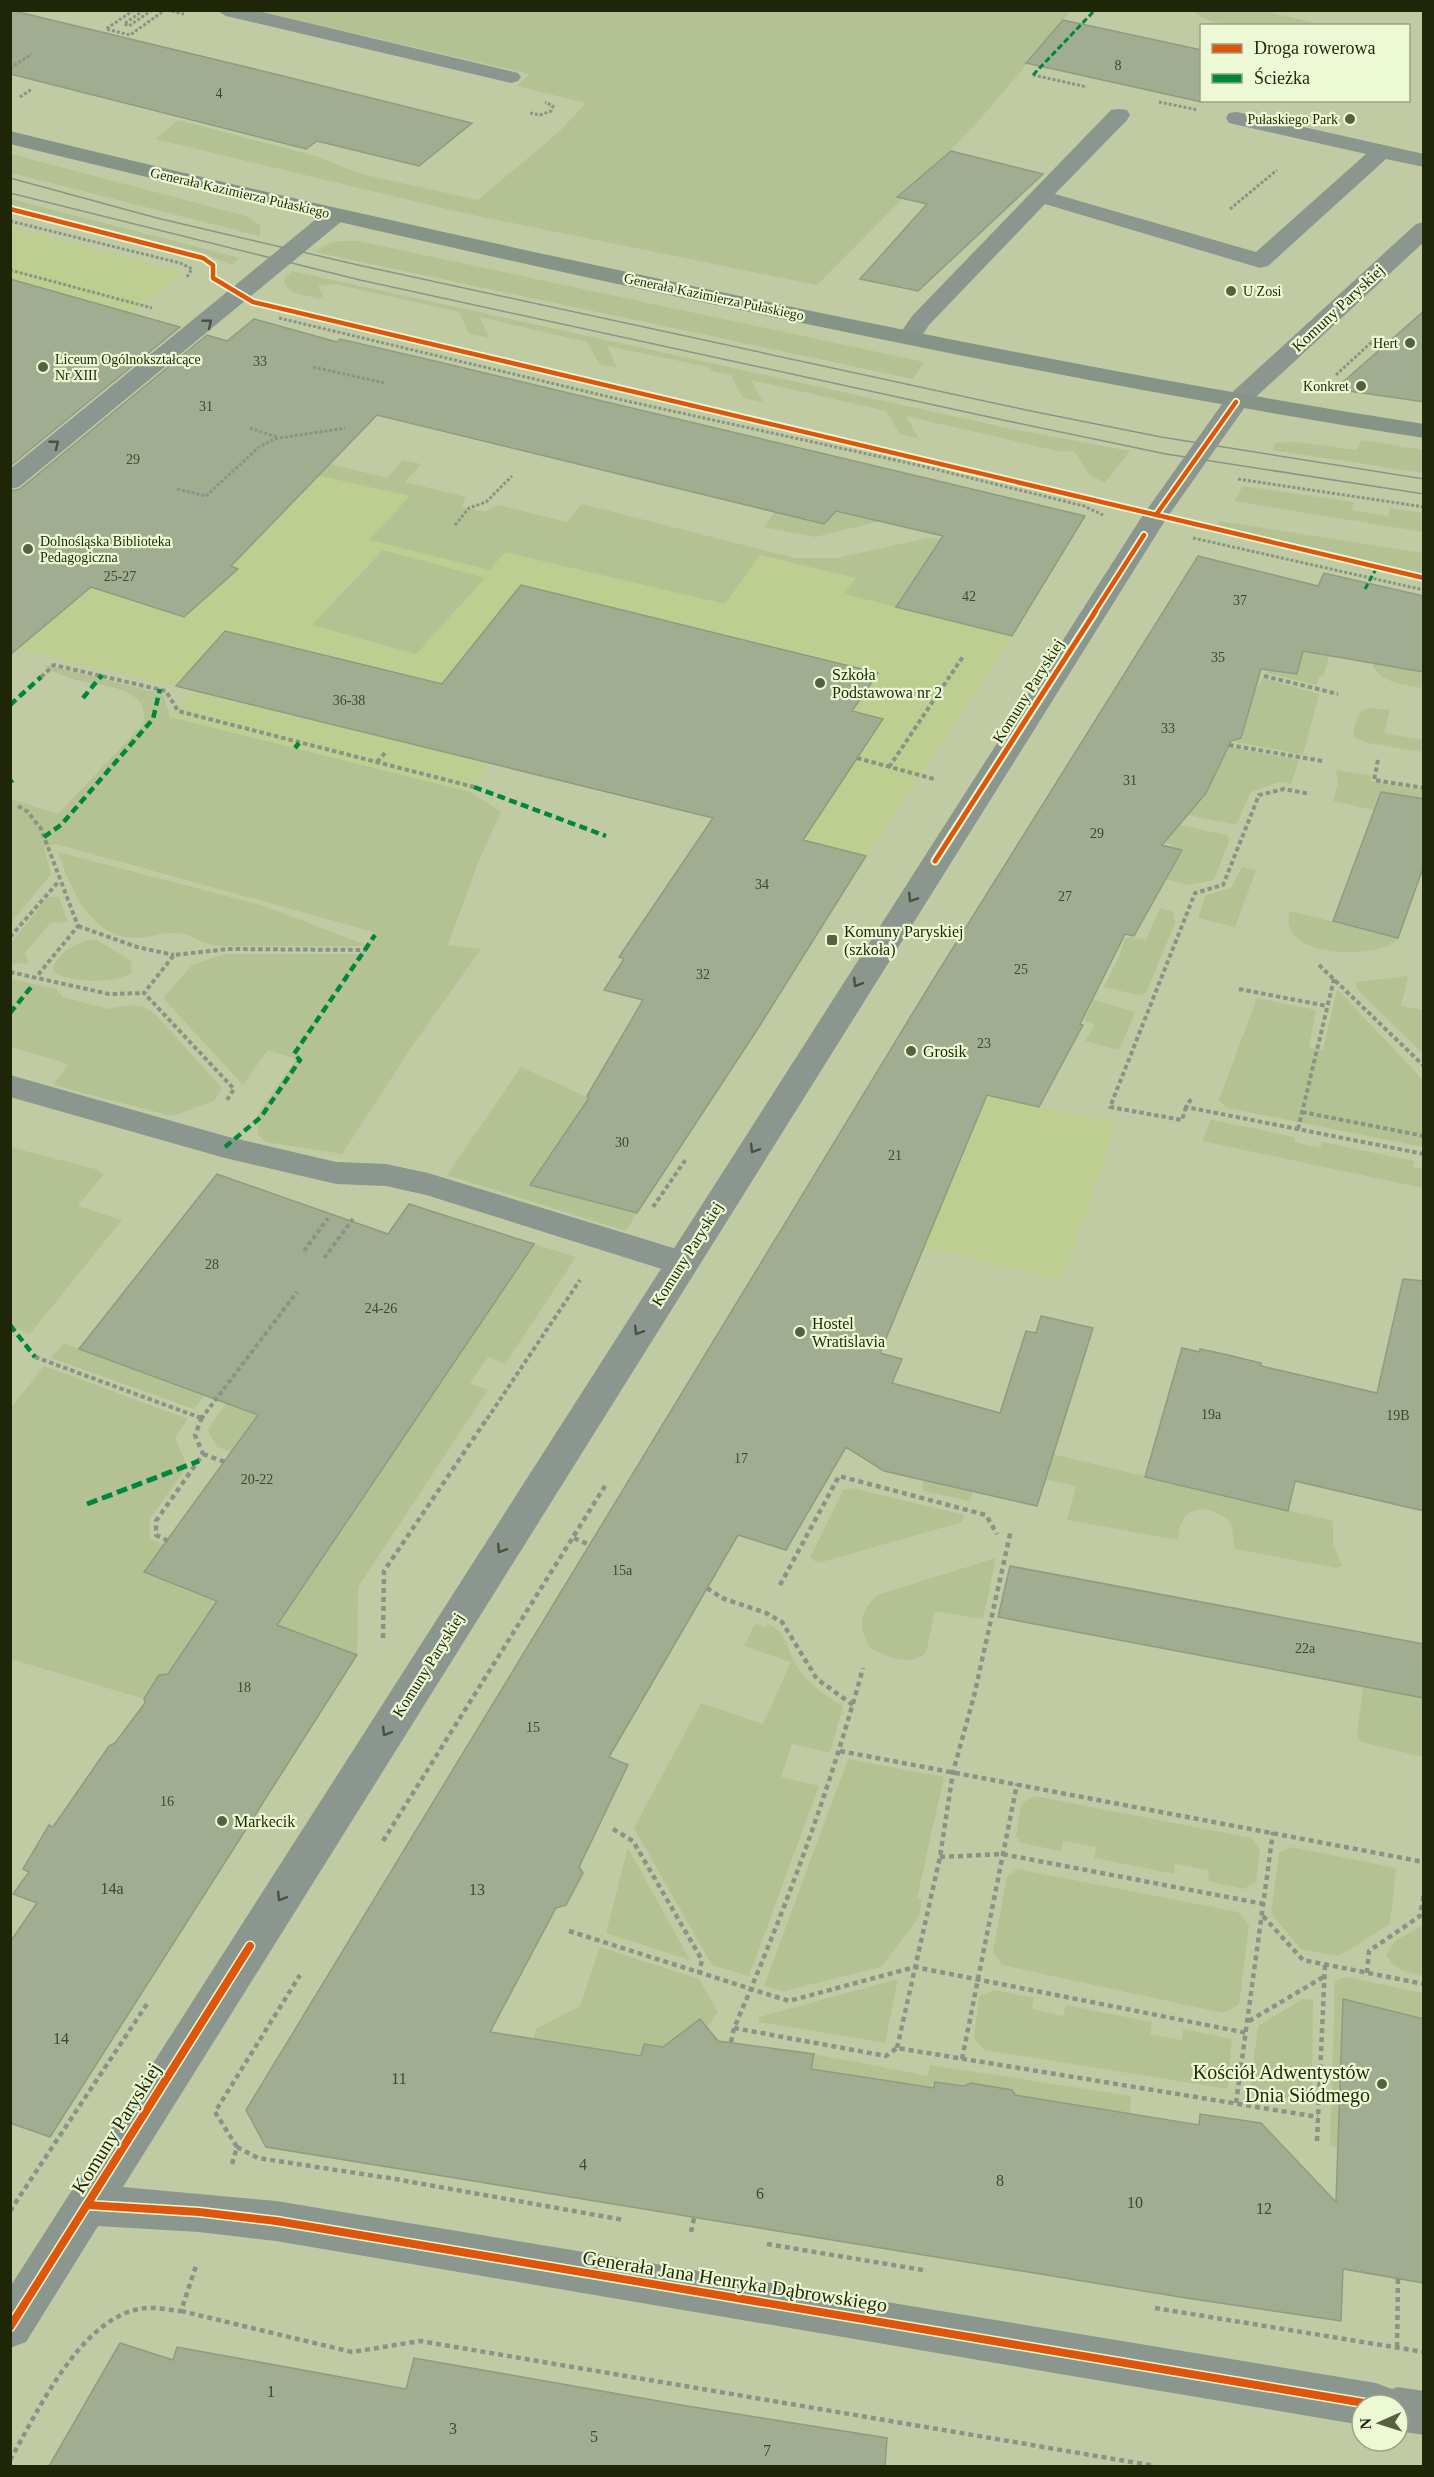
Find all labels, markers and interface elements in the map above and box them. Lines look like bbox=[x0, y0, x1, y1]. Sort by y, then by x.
legend bbox=[1200, 24, 1410, 102]
text: Droga rowerowa bbox=[1254, 38, 1375, 58]
house number: 8 bbox=[1115, 58, 1122, 73]
text: Ścieżka bbox=[1254, 67, 1310, 88]
house number: 4 bbox=[216, 86, 223, 101]
place label: Pułaskiego Park bbox=[1247, 112, 1338, 127]
marker: Pułaskiego Park bbox=[1343, 112, 1357, 126]
street label: Generała Kazimierza Pułaskiego bbox=[149, 165, 331, 221]
street label: Komuny Paryskiej bbox=[1288, 261, 1388, 356]
street label: Generała Kazimierza Pułaskiego bbox=[623, 271, 805, 323]
marker: U Zosi bbox=[1224, 284, 1238, 298]
place label: U Zosi bbox=[1243, 284, 1282, 299]
one-way arrow bbox=[201, 319, 212, 330]
place label: Hert bbox=[1373, 336, 1398, 351]
marker: Hert bbox=[1403, 336, 1417, 350]
place label: Liceum Ogólnokształcące Nr XIII bbox=[55, 352, 201, 383]
house number: 33 bbox=[253, 354, 267, 369]
marker: Liceum Ogólnokształcące Nr XIII bbox=[36, 360, 50, 374]
place label: Konkret bbox=[1303, 379, 1349, 394]
marker: Konkret bbox=[1354, 379, 1368, 393]
house number: 31 bbox=[199, 399, 213, 414]
one-way arrow bbox=[49, 441, 60, 452]
house number: 29 bbox=[126, 452, 140, 467]
place label: Dolnośląska Biblioteka Pedagogiczna bbox=[40, 534, 172, 565]
marker: Dolnośląska Biblioteka Pedagogiczna bbox=[21, 542, 35, 556]
house number: 25-27 bbox=[104, 569, 136, 584]
house number: 42 bbox=[962, 589, 976, 604]
house number: 37 bbox=[1233, 593, 1247, 608]
street label: Komuny Paryskiej bbox=[989, 636, 1068, 747]
house number: 35 bbox=[1211, 650, 1225, 665]
place label: Szkoła Podstawowa nr 2 bbox=[832, 666, 942, 701]
marker: Szkoła Podstawowa nr 2 bbox=[813, 676, 827, 690]
house number: 36-38 bbox=[333, 693, 365, 708]
house number: 33 bbox=[1161, 721, 1175, 736]
house number: 31 bbox=[1123, 773, 1137, 788]
house number: 29 bbox=[1090, 826, 1104, 841]
house number: 34 bbox=[755, 877, 769, 892]
house number: 27 bbox=[1058, 889, 1072, 904]
one-way arrow bbox=[908, 891, 919, 902]
place label: Komuny Paryskiej (szkoła) bbox=[844, 923, 964, 959]
marker: Komuny Paryskiej (szkoła) bbox=[825, 933, 839, 947]
house number: 25 bbox=[1014, 962, 1028, 977]
house number: 32 bbox=[696, 967, 710, 982]
one-way arrow bbox=[854, 977, 865, 988]
house number: 23 bbox=[977, 1036, 991, 1051]
place label: Grosik bbox=[923, 1043, 967, 1060]
marker: Grosik bbox=[904, 1044, 918, 1058]
house number: 30 bbox=[615, 1135, 629, 1150]
one-way arrow bbox=[750, 1142, 761, 1153]
house number: 21 bbox=[888, 1148, 902, 1163]
street label: Komuny Paryskiej bbox=[648, 1199, 727, 1310]
house number: 28 bbox=[205, 1257, 219, 1272]
house number: 24-26 bbox=[365, 1301, 397, 1316]
place label: Hostel Wratislavia bbox=[812, 1315, 885, 1350]
one-way arrow bbox=[634, 1324, 645, 1335]
marker: Hostel Wratislavia bbox=[793, 1325, 807, 1339]
house number: 19a bbox=[1201, 1407, 1222, 1422]
house number: 19B bbox=[1386, 1408, 1410, 1423]
house number: 17 bbox=[734, 1451, 748, 1466]
house number: 20-22 bbox=[241, 1472, 273, 1487]
one-way arrow bbox=[496, 1543, 508, 1553]
house number: 15a bbox=[612, 1563, 633, 1578]
street label: Komuny Paryskiej bbox=[389, 1610, 468, 1721]
house number: 22a bbox=[1295, 1641, 1316, 1656]
house number: 18 bbox=[237, 1680, 251, 1695]
house number: 15 bbox=[526, 1720, 540, 1735]
one-way arrow bbox=[381, 1726, 393, 1736]
house number: 16 bbox=[160, 1794, 174, 1809]
place label: Markecik bbox=[234, 1813, 295, 1830]
marker: Markecik bbox=[215, 1814, 229, 1828]
house number: 14a bbox=[100, 1880, 124, 1897]
house number: 13 bbox=[469, 1881, 485, 1898]
one-way arrow bbox=[277, 1891, 289, 1901]
house number: 14 bbox=[53, 2030, 69, 2047]
street label: Komuny Paryskiej bbox=[67, 2059, 166, 2198]
place label: Kościół Adwentystów Dnia Siódmego bbox=[1193, 2061, 1371, 2107]
house number: 11 bbox=[391, 2070, 407, 2087]
marker: Kościół Adwentystów Dnia Siódmego bbox=[1375, 2077, 1389, 2091]
house number: 4 bbox=[579, 2156, 587, 2173]
house number: 8 bbox=[996, 2172, 1004, 2189]
house number: 6 bbox=[756, 2185, 764, 2202]
house number: 10 bbox=[1127, 2194, 1143, 2211]
house number: 12 bbox=[1256, 2200, 1272, 2217]
street label: Generała Jana Henryka Dąbrowskiego bbox=[581, 2246, 889, 2317]
house number: 1 bbox=[267, 2383, 275, 2400]
north arrow bbox=[1350, 2393, 1410, 2453]
text: N bbox=[1357, 2417, 1374, 2430]
house number: 3 bbox=[449, 2420, 457, 2437]
house number: 5 bbox=[590, 2428, 598, 2445]
house number: 7 bbox=[763, 2442, 771, 2459]

